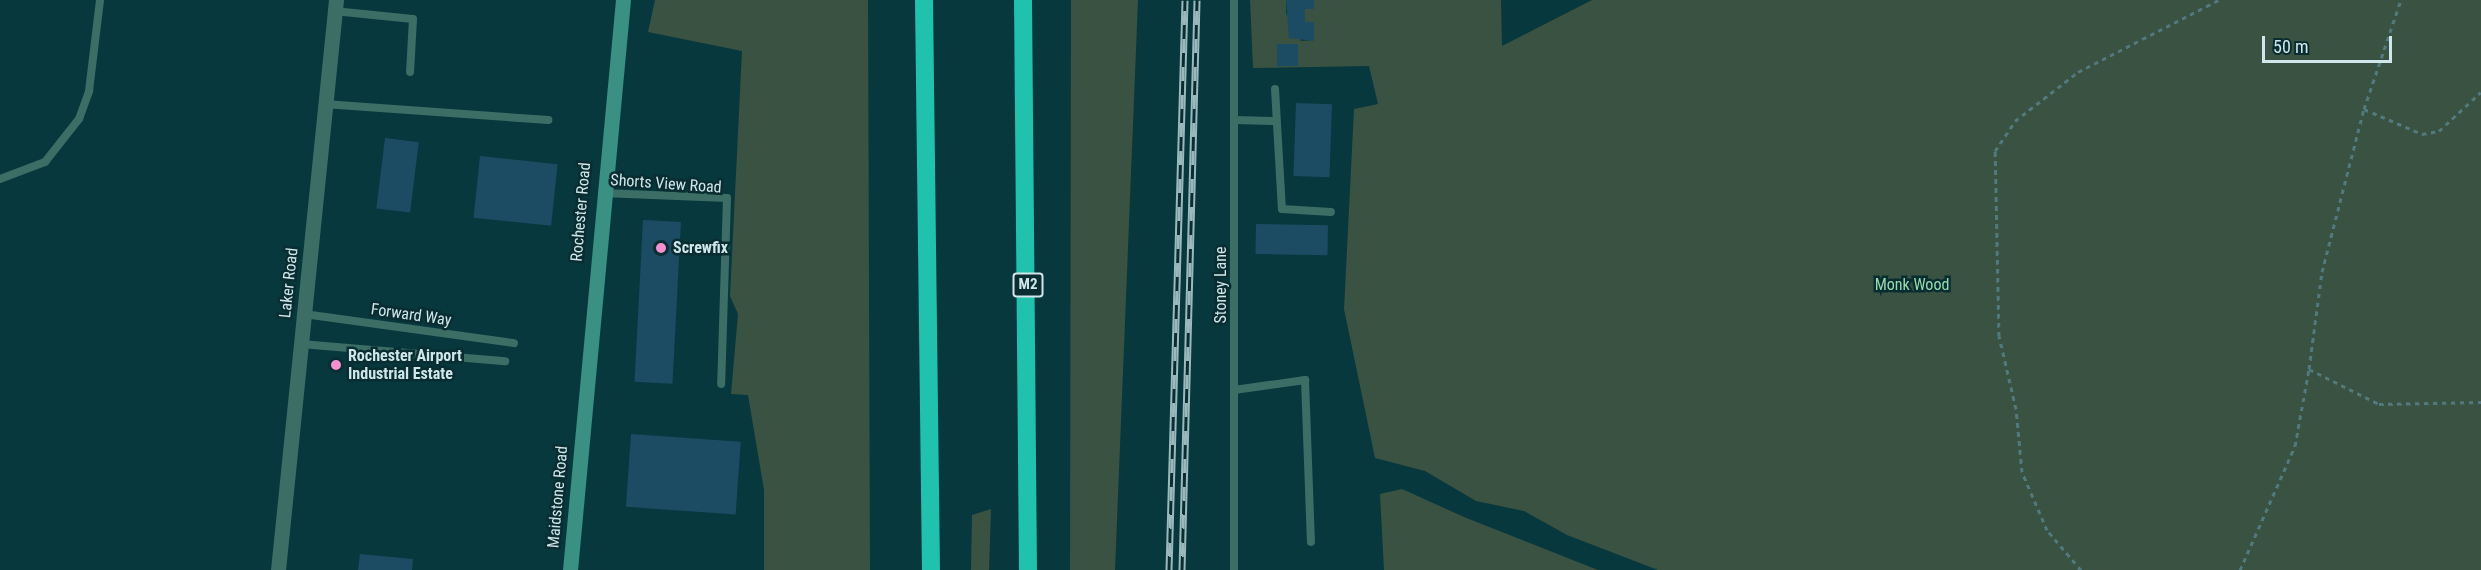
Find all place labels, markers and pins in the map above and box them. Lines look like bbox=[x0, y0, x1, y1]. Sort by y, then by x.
place label: Screwfix bbox=[673, 238, 728, 258]
marker: Screwfix bbox=[654, 241, 668, 255]
place label: Rochester Airport Industrial Estate bbox=[348, 346, 462, 384]
marker: Rochester Airport Industrial Estate bbox=[329, 358, 343, 372]

